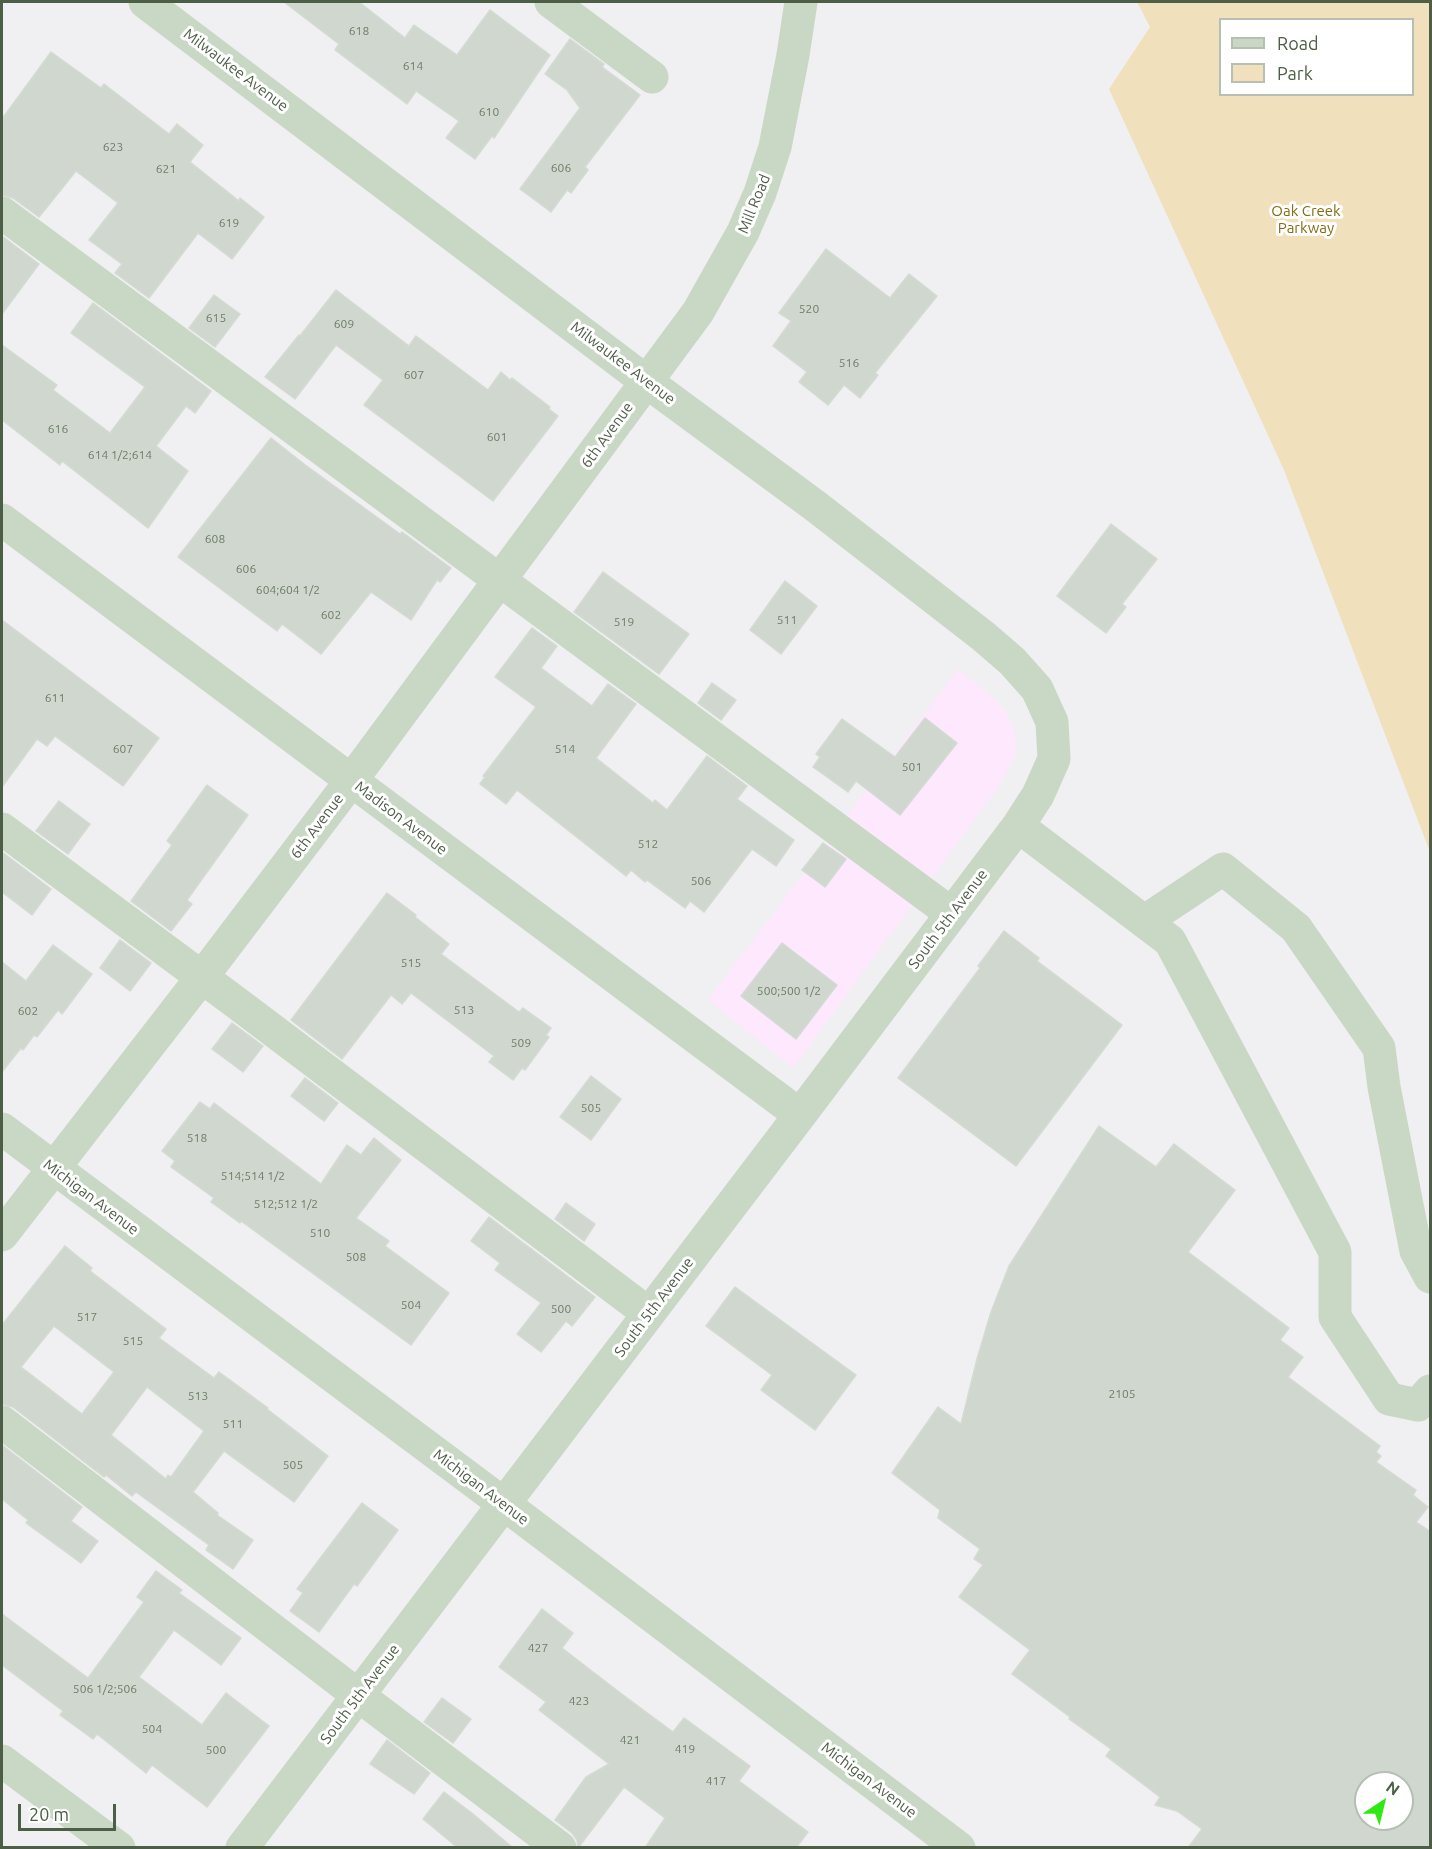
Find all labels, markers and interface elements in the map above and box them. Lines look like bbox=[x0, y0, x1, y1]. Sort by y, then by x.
legend bbox=[1219, 18, 1414, 96]
house number: 618 bbox=[349, 24, 369, 38]
street label: Milwaukee Avenue bbox=[180, 25, 292, 115]
text: Road bbox=[1277, 33, 1319, 53]
house number: 614 bbox=[403, 59, 423, 73]
text: Park bbox=[1277, 63, 1313, 83]
house number: 610 bbox=[479, 105, 499, 119]
house number: 623 bbox=[103, 140, 123, 154]
house number: 606 bbox=[551, 161, 571, 175]
house number: 621 bbox=[156, 162, 176, 176]
street label: Mill Road bbox=[734, 172, 774, 236]
park label: Oak Creek Parkway bbox=[1271, 202, 1341, 237]
house number: 619 bbox=[219, 216, 239, 230]
house number: 520 bbox=[799, 302, 819, 316]
house number: 615 bbox=[206, 311, 226, 325]
house number: 609 bbox=[334, 317, 354, 331]
street label: Milwaukee Avenue bbox=[567, 318, 679, 408]
house number: 516 bbox=[839, 356, 859, 370]
house number: 607 bbox=[404, 368, 424, 382]
street label: 6th Avenue bbox=[577, 399, 637, 471]
house number: 616 bbox=[48, 422, 68, 436]
house number: 601 bbox=[487, 430, 507, 444]
house number: 614 1/2;614 bbox=[88, 448, 152, 462]
house number: 608 bbox=[205, 532, 225, 546]
house number: 606 bbox=[236, 562, 256, 576]
house number: 604;604 1/2 bbox=[256, 583, 320, 597]
house number: 602 bbox=[321, 608, 341, 622]
house number: 511 bbox=[777, 613, 797, 627]
house number: 519 bbox=[614, 615, 634, 629]
house number: 611 bbox=[45, 691, 65, 705]
house number: 607 bbox=[113, 742, 133, 756]
house number: 514 bbox=[555, 742, 575, 756]
house number: 501 bbox=[902, 760, 922, 774]
street label: Madison Avenue bbox=[351, 777, 451, 859]
street label: 6th Avenue bbox=[287, 790, 347, 862]
house number: 512 bbox=[638, 837, 658, 851]
street label: South 5th Avenue bbox=[905, 866, 991, 972]
house number: 506 bbox=[691, 874, 711, 888]
house number: 515 bbox=[401, 956, 421, 970]
house number: 500;500 1/2 bbox=[757, 984, 821, 998]
house number: 513 bbox=[454, 1003, 474, 1017]
house number: 602 bbox=[18, 1004, 38, 1018]
house number: 509 bbox=[511, 1036, 531, 1050]
house number: 505 bbox=[581, 1101, 601, 1115]
house number: 518 bbox=[187, 1131, 207, 1145]
street label: Michigan Avenue bbox=[40, 1155, 142, 1239]
house number: 514;514 1/2 bbox=[221, 1169, 285, 1183]
house number: 512;512 1/2 bbox=[254, 1197, 318, 1211]
house number: 510 bbox=[310, 1226, 330, 1240]
house number: 508 bbox=[346, 1250, 366, 1264]
street label: South 5th Avenue bbox=[611, 1254, 697, 1360]
house number: 504 bbox=[401, 1298, 421, 1312]
house number: 500 bbox=[551, 1302, 571, 1316]
house number: 517 bbox=[77, 1310, 97, 1324]
house number: 515 bbox=[123, 1334, 143, 1348]
house number: 2105 bbox=[1108, 1387, 1136, 1401]
house number: 513 bbox=[188, 1389, 208, 1403]
house number: 511 bbox=[223, 1417, 243, 1431]
street label: Michigan Avenue bbox=[430, 1445, 532, 1529]
house number: 505 bbox=[283, 1458, 303, 1472]
street label: South 5th Avenue bbox=[317, 1641, 403, 1747]
house number: 427 bbox=[528, 1641, 548, 1655]
house number: 506 1/2;506 bbox=[73, 1682, 137, 1696]
house number: 423 bbox=[569, 1694, 589, 1708]
house number: 504 bbox=[142, 1722, 162, 1736]
house number: 421 bbox=[620, 1733, 640, 1747]
street label: Michigan Avenue bbox=[818, 1738, 920, 1822]
house number: 419 bbox=[675, 1742, 695, 1756]
house number: 500 bbox=[206, 1743, 226, 1757]
north arrow bbox=[1354, 1771, 1414, 1831]
house number: 417 bbox=[706, 1774, 726, 1788]
text: N bbox=[1383, 1777, 1403, 1799]
scale bar bbox=[21, 1792, 118, 1830]
text: 20 m bbox=[29, 1804, 69, 1824]

